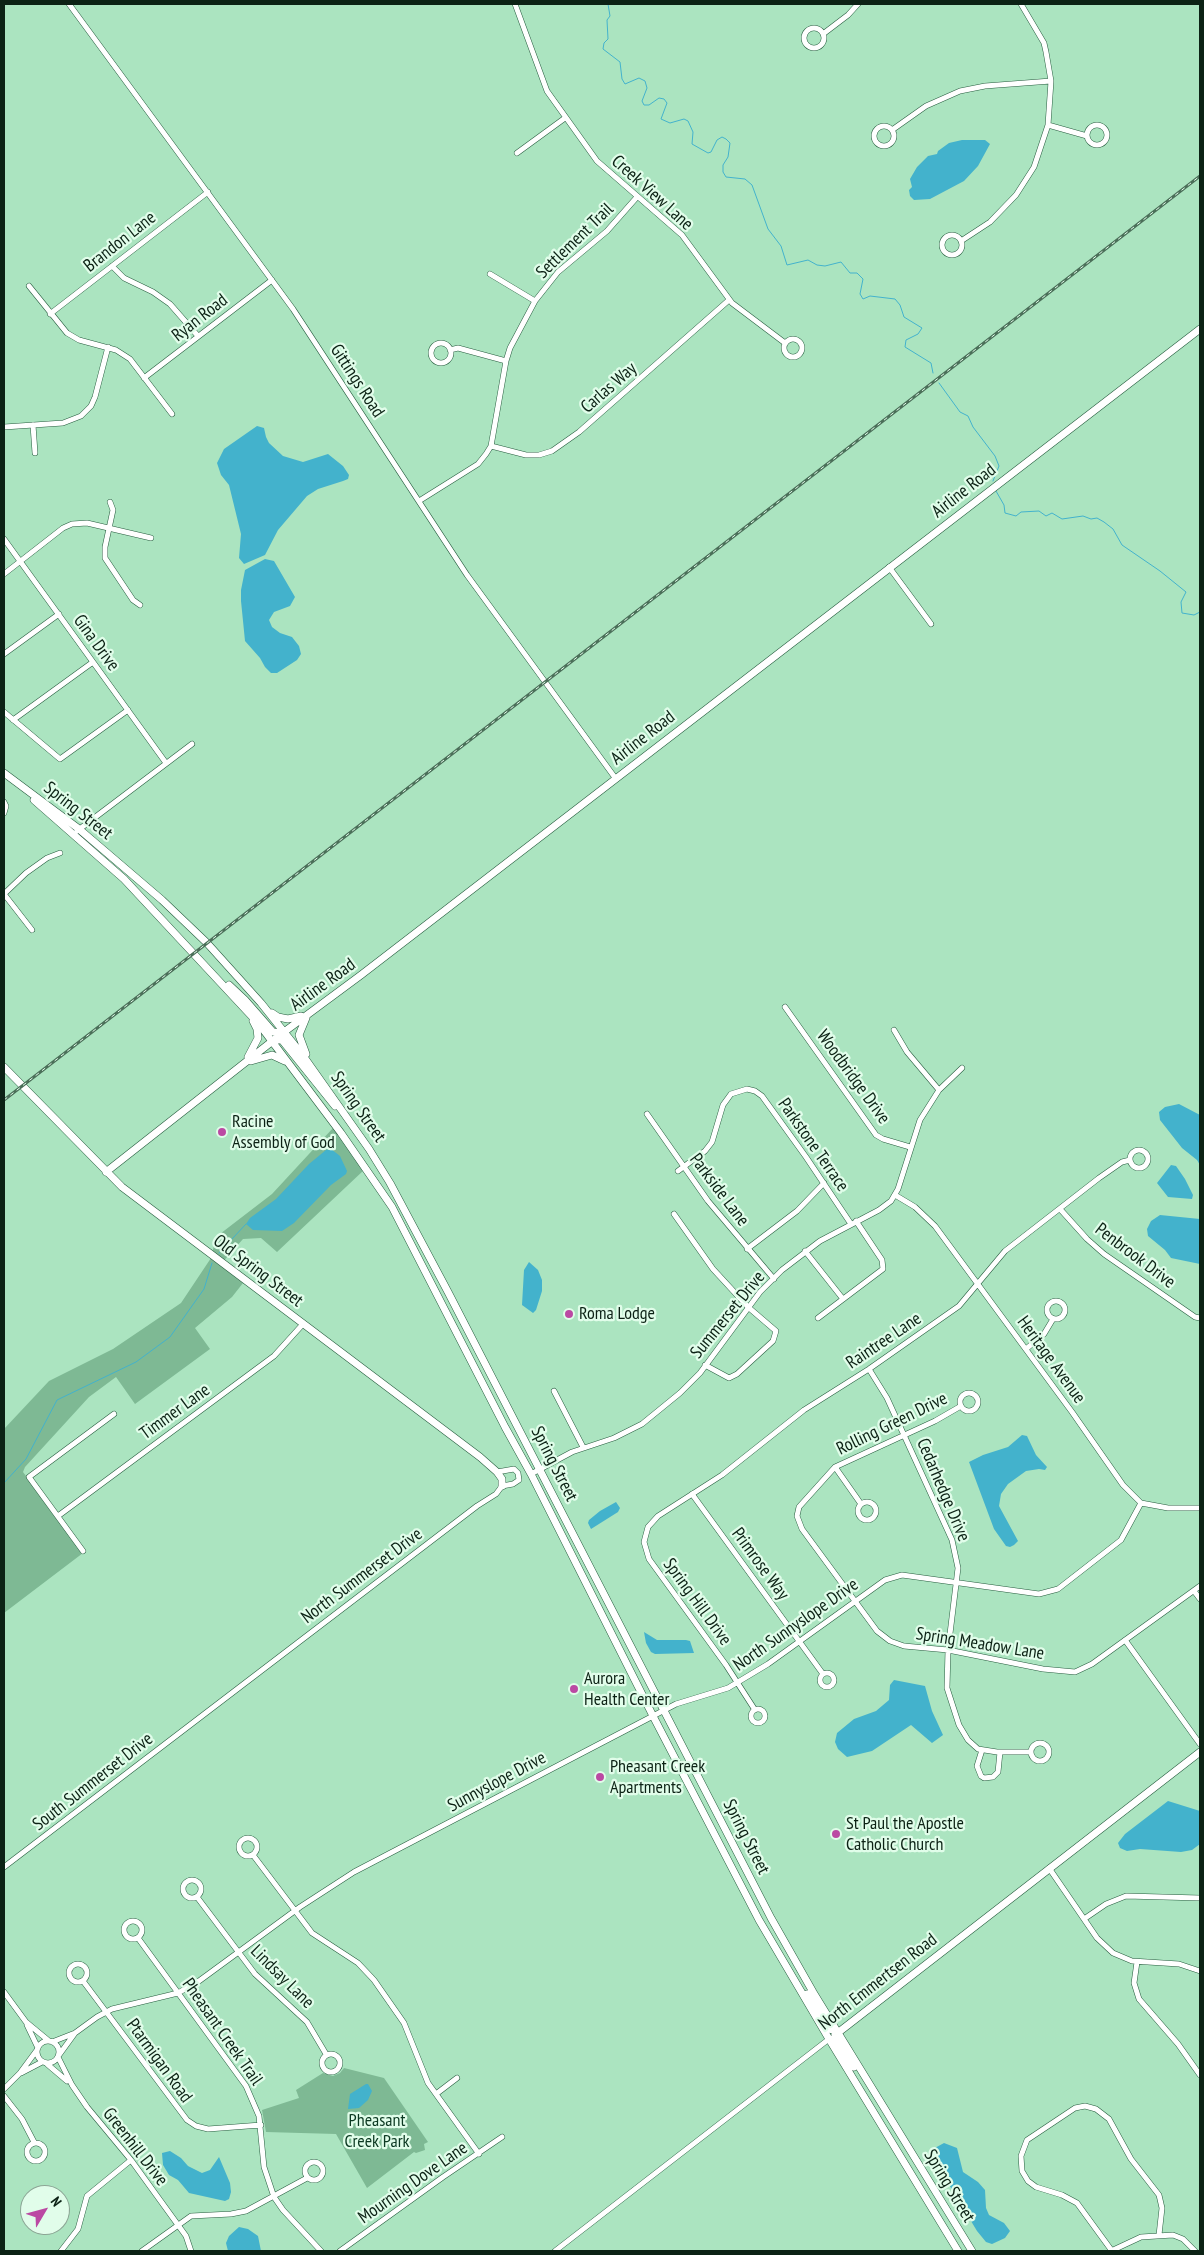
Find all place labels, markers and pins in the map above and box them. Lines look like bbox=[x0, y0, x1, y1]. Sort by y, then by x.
place label: Racine Assembly of God bbox=[232, 1111, 335, 1154]
marker: Racine Assembly of God bbox=[216, 1126, 228, 1138]
place label: Roma Lodge bbox=[579, 1303, 655, 1325]
marker: Roma Lodge bbox=[563, 1308, 575, 1320]
place label: Aurora Health Center bbox=[584, 1668, 669, 1710]
marker: Aurora Health Center bbox=[568, 1683, 580, 1695]
place label: Pheasant Creek Apartments bbox=[610, 1756, 705, 1798]
marker: Pheasant Creek Apartments bbox=[594, 1771, 606, 1783]
place label: St Paul the Apostle Catholic Church bbox=[846, 1813, 964, 1856]
marker: St Paul the Apostle Catholic Church bbox=[830, 1828, 842, 1840]

